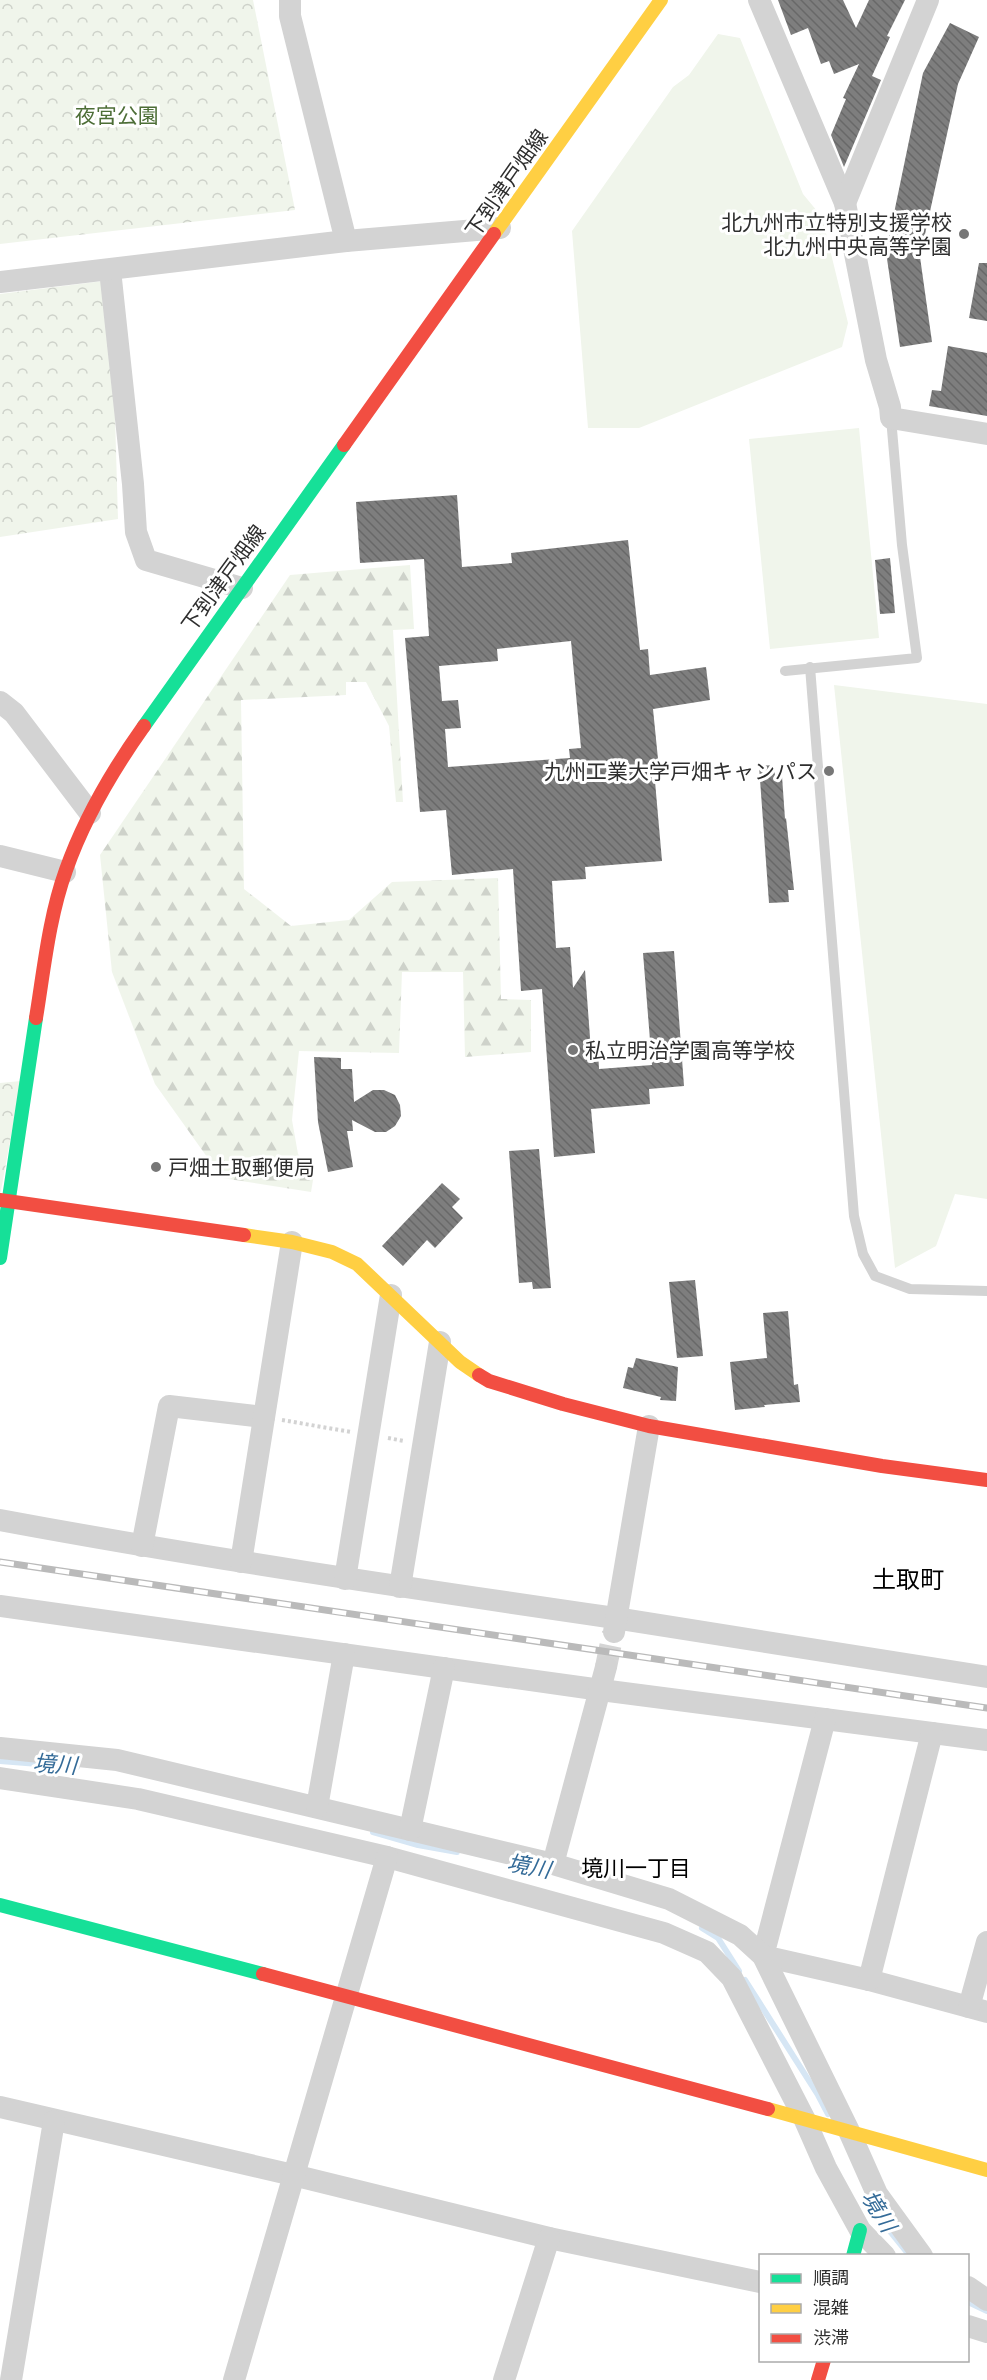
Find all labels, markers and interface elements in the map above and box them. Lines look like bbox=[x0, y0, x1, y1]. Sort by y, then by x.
park label: 夜宮公園 bbox=[75, 102, 159, 128]
street label: 下到津戸畑線 bbox=[459, 124, 553, 242]
place label: 北九州市立特別支援学校 北九州中央高等学園 bbox=[721, 209, 952, 259]
marker: 北九州市立特別支援学校 北九州中央高等学園 bbox=[957, 227, 971, 241]
street label: 下到津戸畑線 bbox=[175, 519, 271, 637]
place label: 九州工業大学戸畑キャンパス bbox=[544, 758, 817, 784]
marker: 九州工業大学戸畑キャンパス bbox=[822, 764, 836, 778]
place label: 私立明治学園高等学校 bbox=[585, 1037, 795, 1063]
marker: 私立明治学園高等学校 bbox=[566, 1043, 580, 1057]
place label: 戸畑土取郵便局 bbox=[168, 1154, 315, 1180]
marker: 戸畑土取郵便局 bbox=[149, 1160, 163, 1174]
district label: 土取町 bbox=[872, 1564, 944, 1594]
water label: 境川 bbox=[32, 1748, 80, 1780]
water label: 境川 bbox=[505, 1848, 555, 1884]
district label: 境川一丁目 bbox=[581, 1854, 691, 1882]
water label: 境川 bbox=[855, 2185, 904, 2239]
legend bbox=[759, 2254, 969, 2362]
text: 順調 bbox=[813, 2266, 849, 2289]
text: 混雑 bbox=[813, 2296, 849, 2319]
text: 渋滞 bbox=[813, 2326, 849, 2349]

